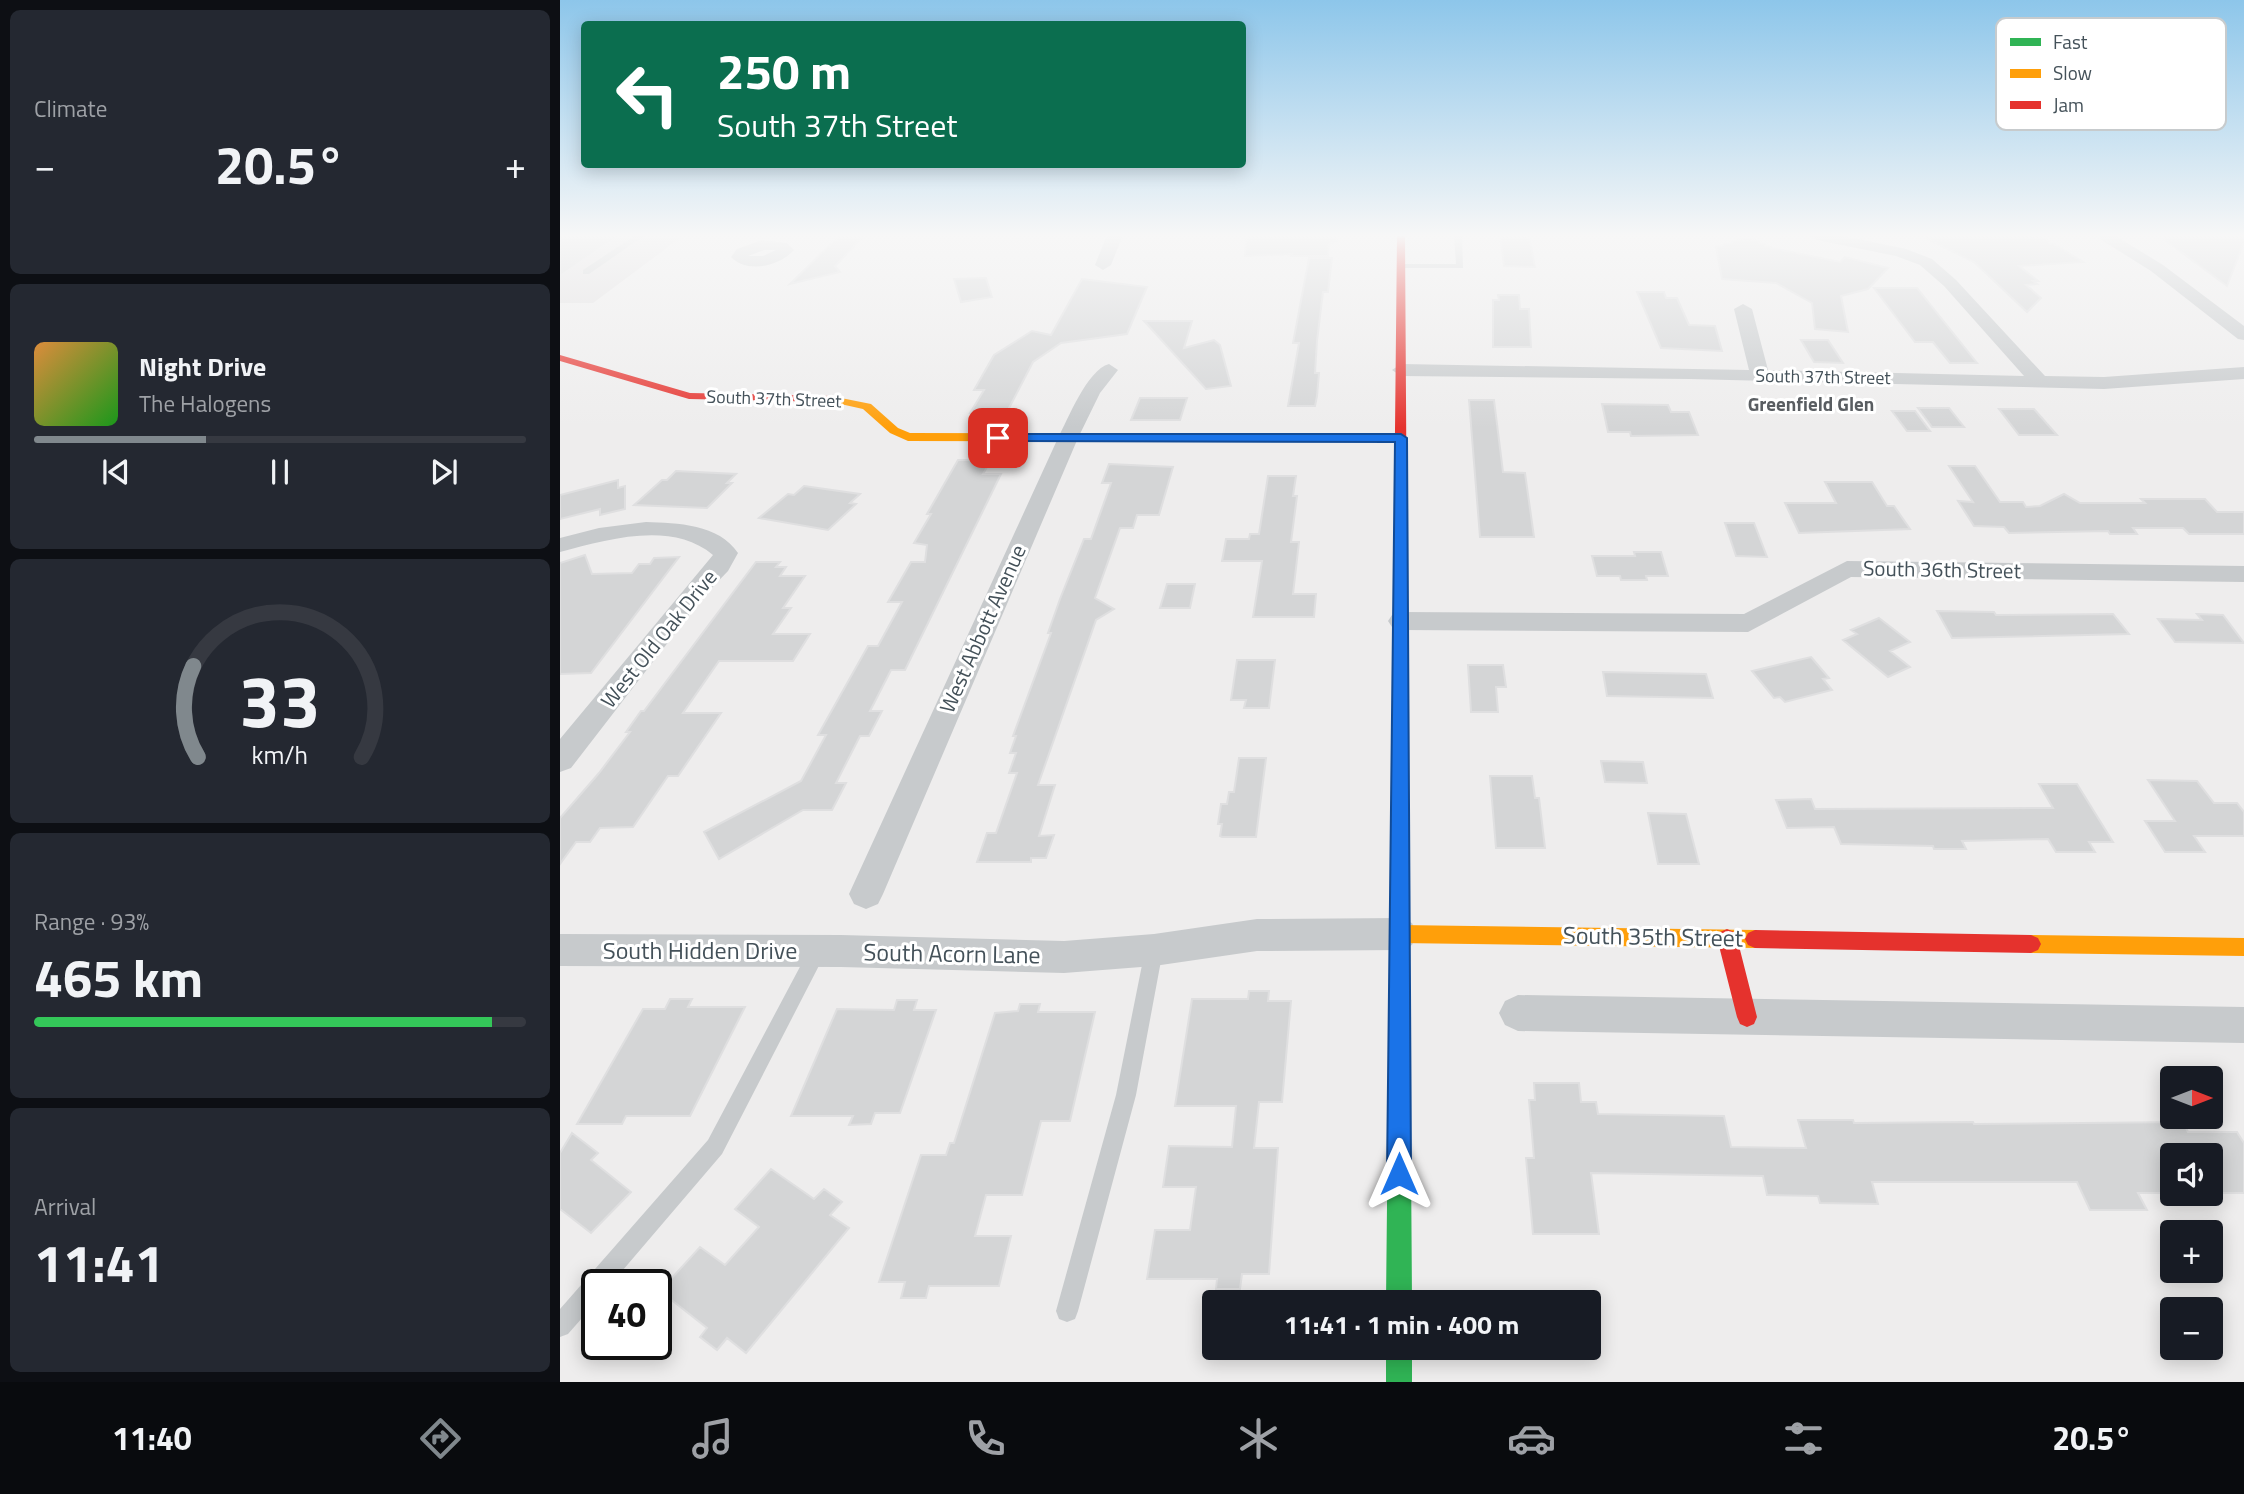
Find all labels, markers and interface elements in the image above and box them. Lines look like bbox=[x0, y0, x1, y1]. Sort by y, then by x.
legend bbox=[1996, 18, 2226, 130]
text: Fast bbox=[2053, 27, 2088, 56]
text: 250 m bbox=[717, 33, 851, 108]
icon: left bbox=[602, 49, 693, 140]
text: Slow bbox=[2053, 58, 2092, 87]
text: Jam bbox=[2053, 90, 2084, 119]
text: Climate bbox=[34, 91, 107, 126]
text: South 37th Street bbox=[717, 101, 957, 149]
text: 20.5° bbox=[215, 125, 345, 204]
text: − bbox=[34, 136, 55, 194]
text: + bbox=[505, 136, 526, 194]
text: Night Drive bbox=[139, 347, 266, 386]
street label: South 37th Street bbox=[1755, 362, 1892, 391]
street label: South 37th Street bbox=[706, 383, 843, 414]
text: The Halogens bbox=[139, 386, 271, 421]
district label: Greenfield Glen bbox=[1748, 389, 1874, 418]
pin bbox=[968, 408, 1028, 468]
icon: arrive bbox=[979, 419, 1017, 457]
icon: previous bbox=[97, 453, 135, 491]
icon: pause bbox=[261, 453, 299, 491]
icon: next bbox=[425, 453, 463, 491]
street label: West Abbott Avenue bbox=[931, 539, 1034, 718]
street label: South 36th Street bbox=[1863, 552, 2022, 586]
street label: West Old Oak Drive bbox=[592, 562, 724, 714]
text: 33 bbox=[239, 645, 321, 755]
text: km/h bbox=[252, 736, 308, 774]
text: Range · 93% bbox=[34, 904, 149, 939]
street label: South 35th Street bbox=[1563, 916, 1744, 956]
street label: South Hidden Drive bbox=[603, 932, 797, 968]
street label: South Acorn Lane bbox=[863, 933, 1041, 973]
text: 465 km bbox=[34, 938, 203, 1017]
north arrow bbox=[2160, 1066, 2222, 1129]
map controls bbox=[2160, 1066, 2223, 1360]
position arrow bbox=[1362, 1137, 1436, 1211]
button: sound bbox=[2160, 1143, 2223, 1206]
text: Arrival bbox=[34, 1189, 96, 1224]
button: + bbox=[2160, 1220, 2223, 1283]
text: 11:41 bbox=[34, 1223, 164, 1302]
speed limit sign: 40 bbox=[581, 1269, 672, 1360]
button: − bbox=[2160, 1297, 2223, 1360]
text: 11:41 · 1 min · 400 m bbox=[1284, 1305, 1519, 1344]
text: 11:40 bbox=[112, 1414, 192, 1462]
icon: directions bbox=[416, 1414, 465, 1463]
icon: music bbox=[688, 1414, 737, 1463]
icon: phone bbox=[961, 1414, 1010, 1463]
icon: climate bbox=[1234, 1414, 1283, 1463]
icon: car bbox=[1507, 1414, 1556, 1463]
icon: filters bbox=[1779, 1414, 1828, 1463]
text: 20.5° bbox=[2052, 1414, 2132, 1462]

